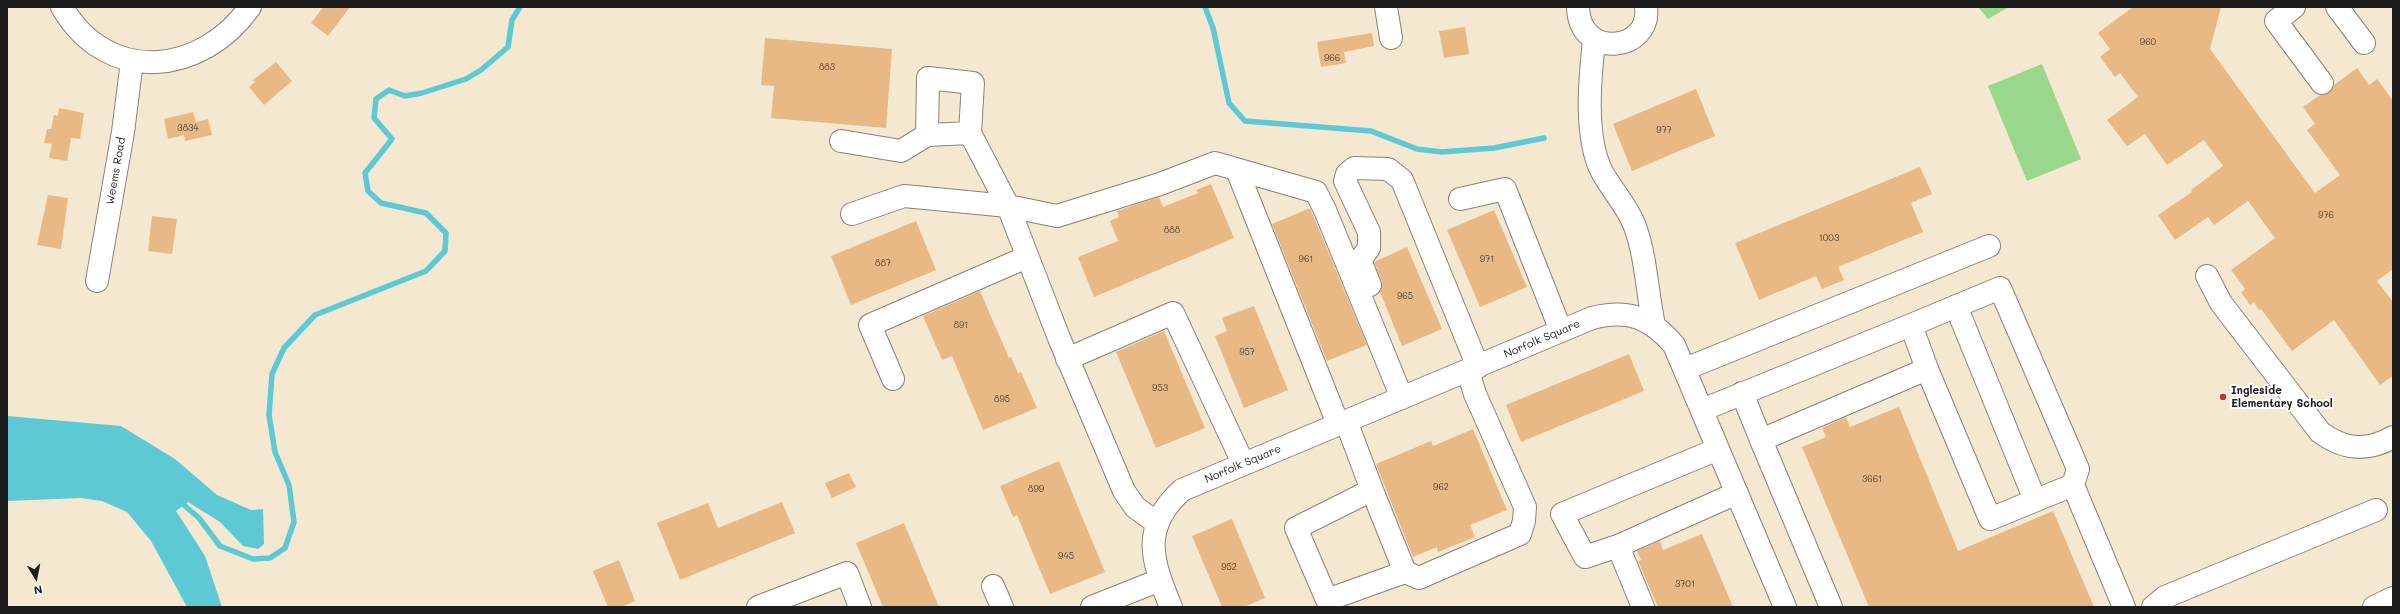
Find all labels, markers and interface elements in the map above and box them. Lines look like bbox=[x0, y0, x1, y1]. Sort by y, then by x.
house number: 960 bbox=[2140, 37, 2156, 47]
house number: 966 bbox=[1324, 53, 1340, 63]
house number: 883 bbox=[819, 62, 835, 72]
house number: 3834 bbox=[177, 123, 199, 133]
house number: 977 bbox=[1656, 125, 1672, 135]
street label: Weems Road bbox=[104, 136, 128, 206]
house number: 976 bbox=[2318, 210, 2334, 220]
house number: 888 bbox=[1164, 225, 1180, 235]
house number: 1003 bbox=[1819, 233, 1839, 243]
house number: 961 bbox=[1299, 254, 1313, 264]
house number: 971 bbox=[1480, 254, 1494, 264]
house number: 887 bbox=[875, 258, 891, 268]
house number: 965 bbox=[1397, 291, 1413, 301]
street label: Norfolk Square bbox=[1502, 317, 1582, 361]
house number: 891 bbox=[954, 320, 968, 330]
house number: 957 bbox=[1239, 347, 1255, 357]
house number: 953 bbox=[1152, 383, 1168, 393]
place label: Ingleside Elementary School bbox=[2231, 384, 2333, 410]
marker: Ingleside Elementary School bbox=[2218, 392, 2228, 402]
house number: 895 bbox=[994, 394, 1010, 404]
street label: Norfolk Square bbox=[1203, 442, 1283, 486]
house number: 3661 bbox=[1862, 474, 1882, 484]
house number: 962 bbox=[1433, 482, 1449, 492]
house number: 899 bbox=[1028, 484, 1044, 494]
house number: 945 bbox=[1058, 551, 1074, 561]
north arrow bbox=[16, 558, 56, 598]
house number: 952 bbox=[1221, 562, 1237, 572]
house number: 3701 bbox=[1675, 579, 1695, 589]
text: N bbox=[33, 582, 44, 598]

